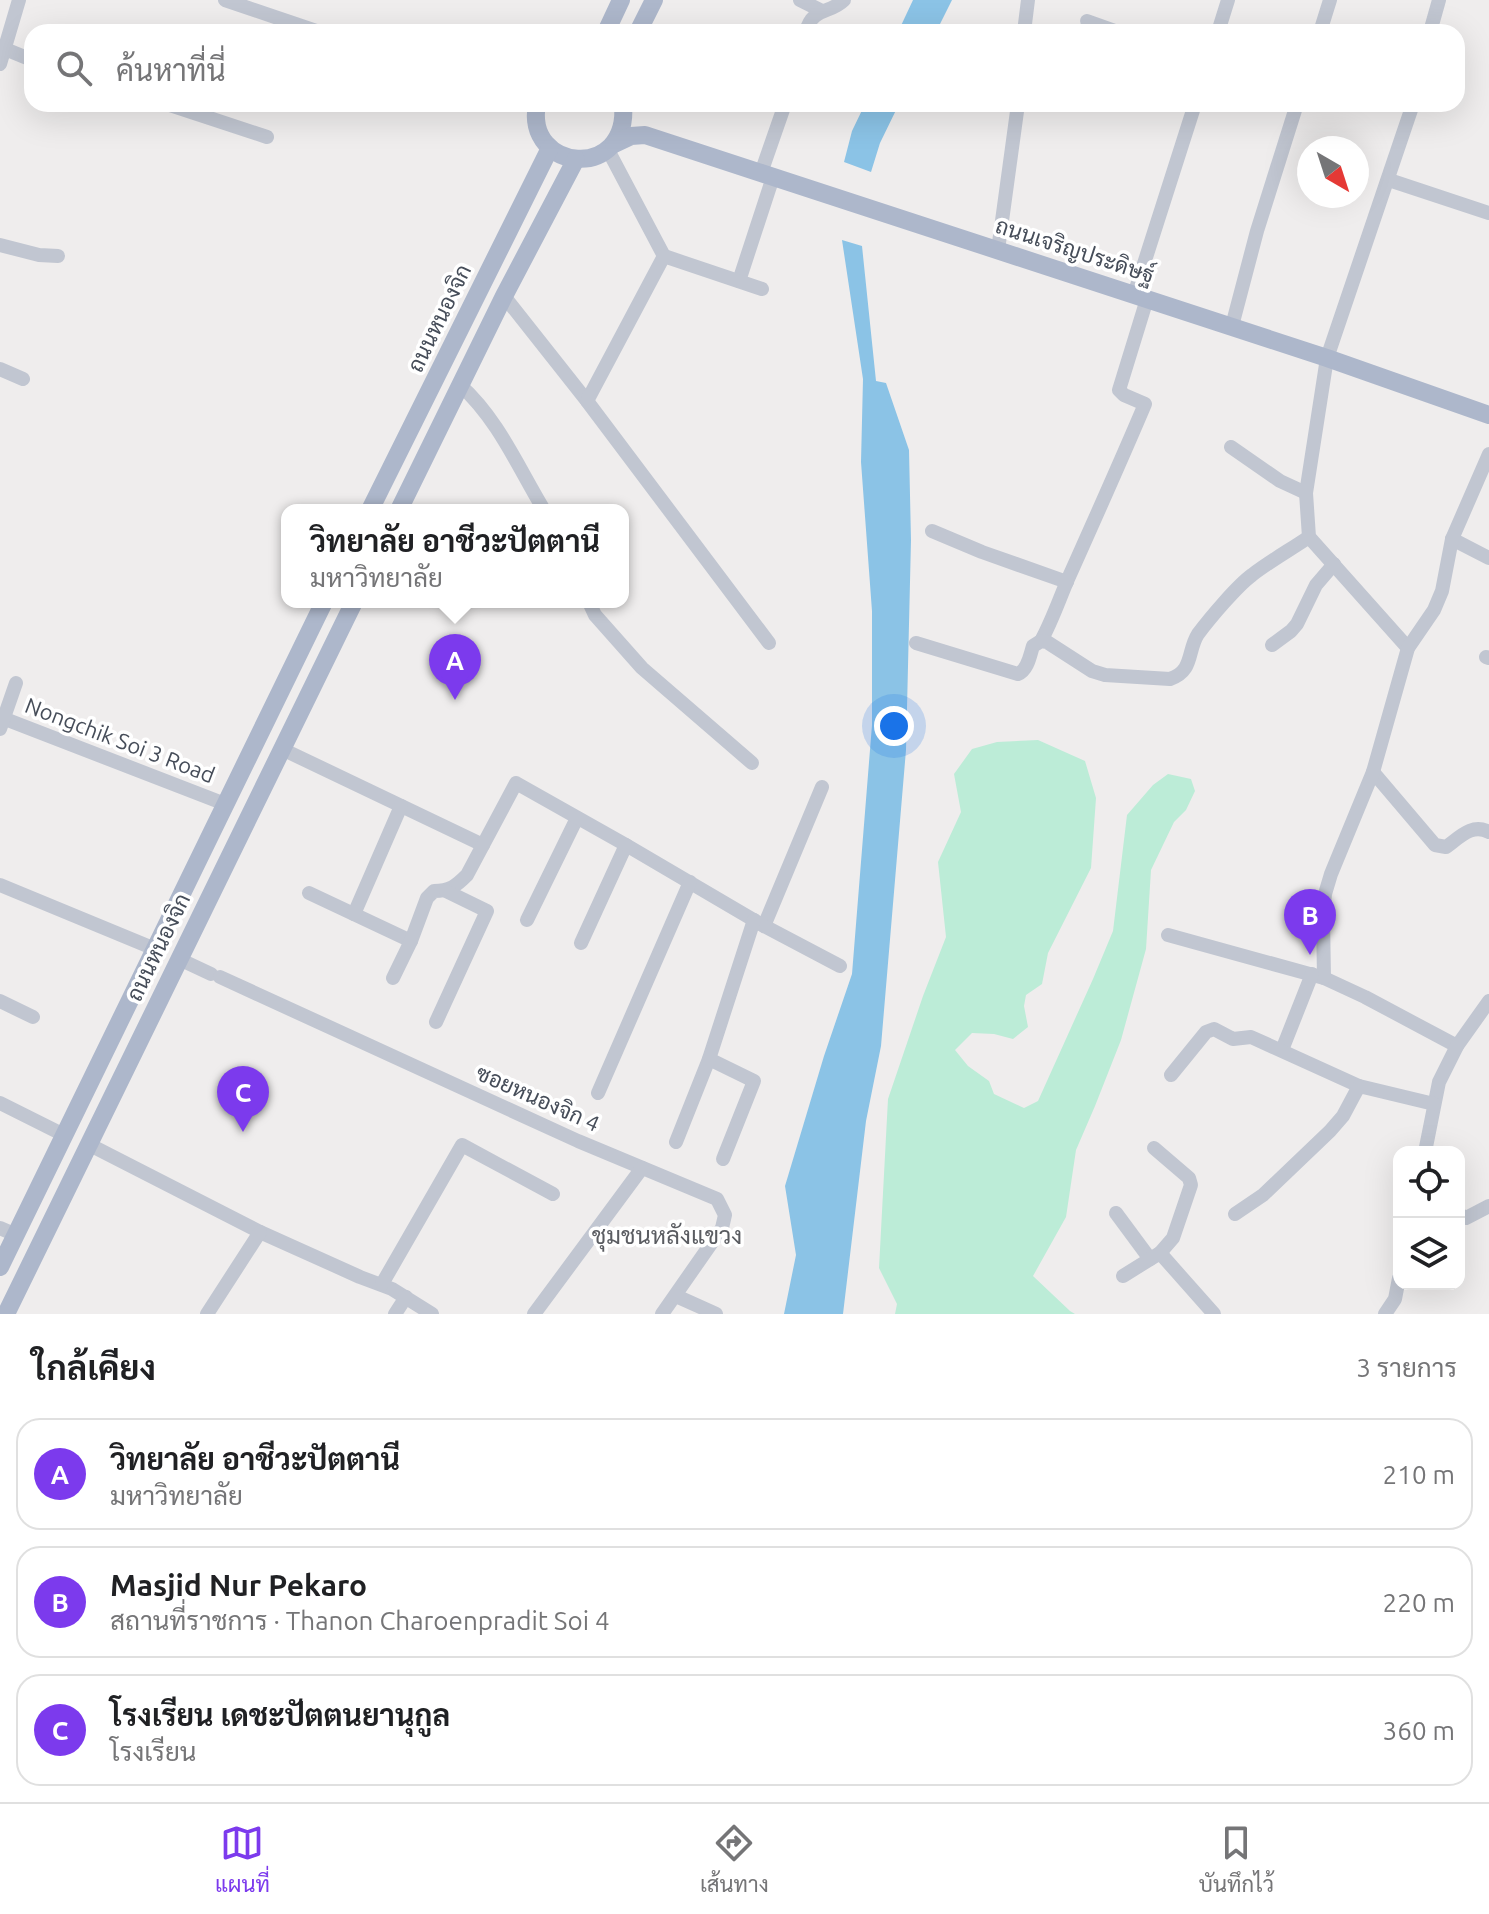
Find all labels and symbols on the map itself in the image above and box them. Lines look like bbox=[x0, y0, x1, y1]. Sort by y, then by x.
north arrow bbox=[1297, 136, 1369, 208]
street label: ถนนเจริญประดิษฐ์ bbox=[991, 211, 1158, 291]
street label: ถนนหนองจิก bbox=[402, 260, 475, 376]
pin: A bbox=[429, 634, 481, 700]
street label: Nongchik Soi 3 Road bbox=[22, 692, 218, 787]
your location bbox=[874, 706, 914, 746]
street label: ถนนหนองจิก bbox=[121, 889, 194, 1005]
pin: B bbox=[1284, 889, 1336, 955]
street label: ซอยหนองจิก 4 bbox=[473, 1059, 604, 1136]
pin: C bbox=[217, 1066, 269, 1132]
district label: ชุมชนหลังแขวง bbox=[592, 1222, 742, 1252]

